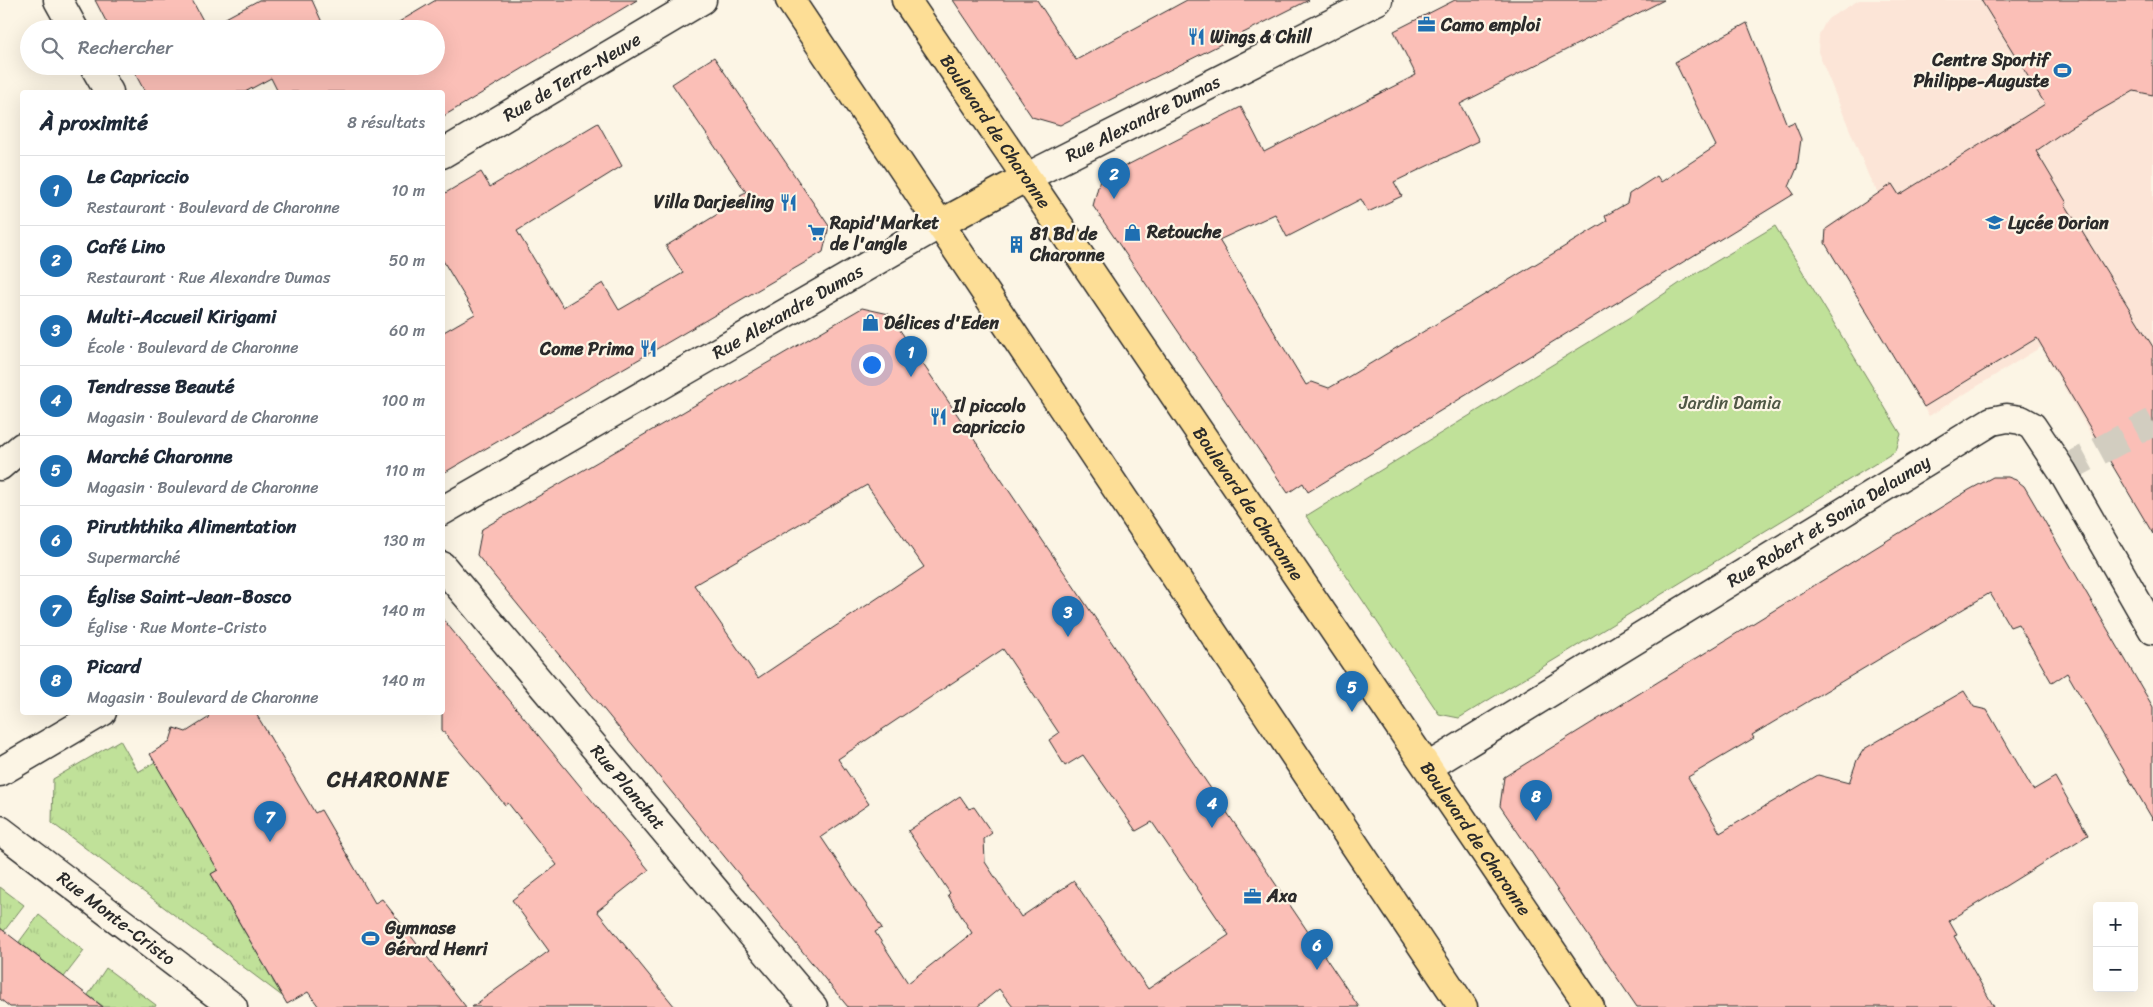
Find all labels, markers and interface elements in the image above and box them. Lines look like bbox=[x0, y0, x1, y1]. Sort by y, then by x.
place label: Camo emploi bbox=[1440, 9, 1541, 41]
office icon: Camo emploi bbox=[1417, 15, 1437, 35]
search box bbox=[20, 20, 445, 75]
place label: Wings & Chill bbox=[1210, 21, 1313, 53]
street label: Rue de Terre-Neuve bbox=[497, 23, 647, 131]
restaurant icon: Wings & Chill bbox=[1186, 27, 1206, 47]
text: Rechercher bbox=[78, 31, 173, 64]
icon: search bbox=[38, 34, 66, 62]
place label: Centre Sportif Philippe-Auguste bbox=[1913, 44, 2052, 97]
street label: Boulevard de Charonne bbox=[931, 47, 1060, 216]
sports icon: Centre Sportif Philippe-Auguste bbox=[2053, 60, 2073, 80]
street label: Rue Alexandre Dumas bbox=[1059, 66, 1227, 171]
text: À proximité bbox=[40, 104, 148, 142]
text: 8 résultats bbox=[347, 108, 425, 137]
pin: 2 bbox=[1098, 158, 1130, 199]
text: Le Capriccio bbox=[87, 160, 189, 193]
text: 1 bbox=[53, 176, 59, 205]
text: 10 m bbox=[392, 176, 425, 205]
place label: Villa Darjeeling bbox=[654, 186, 774, 218]
restaurant icon: Villa Darjeeling bbox=[778, 192, 798, 212]
text: Restaurant · Boulevard de Charonne bbox=[87, 193, 340, 222]
place label: Rapid'Market de l'angle bbox=[829, 207, 939, 260]
place label: Lycée Dorian bbox=[2008, 207, 2109, 239]
school or university icon: Lycée Dorian bbox=[1984, 213, 2004, 233]
place label: Retouche bbox=[1146, 216, 1222, 248]
place label: 81 Bd de Charonne bbox=[1029, 218, 1105, 271]
shop icon: Retouche bbox=[1123, 222, 1143, 242]
supermarket icon: Rapid'Market de l'angle bbox=[806, 223, 826, 243]
text: Café Lino bbox=[87, 230, 165, 263]
building icon: 81 Bd de Charonne bbox=[1006, 234, 1026, 254]
text: 2 bbox=[51, 246, 61, 275]
text: 50 m bbox=[389, 246, 425, 275]
street label: Rue Alexandre Dumas bbox=[706, 255, 870, 368]
text: Restaurant · Rue Alexandre Dumas bbox=[87, 263, 330, 292]
text: Multi-Accueil Kirigami bbox=[87, 300, 276, 333]
place label: Délices d'Eden bbox=[884, 307, 999, 339]
shop icon: Délices d'Eden bbox=[860, 313, 880, 333]
text: 3 bbox=[52, 316, 60, 345]
text: 60 m bbox=[389, 316, 425, 345]
text: École · Boulevard de Charonne bbox=[87, 333, 299, 362]
place label: Come Prima bbox=[539, 333, 634, 365]
pin: 1 bbox=[895, 336, 927, 377]
restaurant icon: Come Prima bbox=[638, 339, 658, 359]
your location bbox=[859, 352, 885, 378]
text: Tendresse Beauté bbox=[87, 370, 235, 403]
text: 4 bbox=[51, 386, 61, 415]
text: 100 m bbox=[381, 386, 425, 415]
park label: Jardin Damia bbox=[1678, 387, 1782, 419]
place label: Il piccolo capriccio bbox=[952, 390, 1026, 443]
text: Magasin · Boulevard de Charonne bbox=[87, 403, 318, 432]
restaurant icon: Il piccolo capriccio bbox=[929, 406, 949, 426]
street label: Boulevard de Charonne bbox=[1184, 420, 1312, 588]
text: Marché Charonne bbox=[87, 440, 232, 473]
street label: Rue Robert et Sonia Delaunay bbox=[1720, 446, 1938, 596]
text: 5 bbox=[51, 456, 61, 485]
text: 110 m bbox=[385, 456, 425, 485]
text: Magasin · Boulevard de Charonne bbox=[87, 473, 318, 502]
text: Piruththika Alimentation bbox=[87, 510, 296, 543]
text: 6 bbox=[51, 526, 61, 555]
text: 130 m bbox=[383, 526, 425, 555]
text: Supermarché bbox=[87, 543, 180, 572]
text: Église Saint-Jean-Bosco bbox=[87, 580, 291, 613]
text: 7 bbox=[51, 596, 61, 625]
text: 140 m bbox=[382, 596, 425, 625]
pin: 3 bbox=[1052, 596, 1084, 637]
text: Église · Rue Monte-Cristo bbox=[87, 613, 267, 642]
text: Picard bbox=[87, 650, 141, 683]
text: 8 bbox=[51, 666, 61, 695]
text: 140 m bbox=[382, 666, 425, 695]
pin: 5 bbox=[1336, 671, 1368, 712]
text: Magasin · Boulevard de Charonne bbox=[87, 683, 318, 712]
street label: Rue Planchat bbox=[582, 737, 674, 837]
street label: Boulevard de Charonne bbox=[1412, 755, 1540, 923]
district label: CHARONNE bbox=[326, 760, 450, 799]
pin: 8 bbox=[1520, 780, 1552, 821]
pin: 4 bbox=[1196, 787, 1228, 828]
pin: 7 bbox=[254, 801, 286, 842]
street label: Rue Monte-Cristo bbox=[50, 863, 183, 974]
place label: Axa bbox=[1266, 880, 1297, 912]
office icon: Axa bbox=[1243, 886, 1263, 906]
map controls bbox=[2093, 902, 2138, 992]
button: + bbox=[2093, 902, 2138, 947]
place label: Gymnase Gérard Henri bbox=[384, 912, 489, 965]
sports icon: Gymnase Gérard Henri bbox=[361, 928, 381, 948]
pin: 6 bbox=[1301, 929, 1333, 970]
button: − bbox=[2093, 947, 2138, 992]

